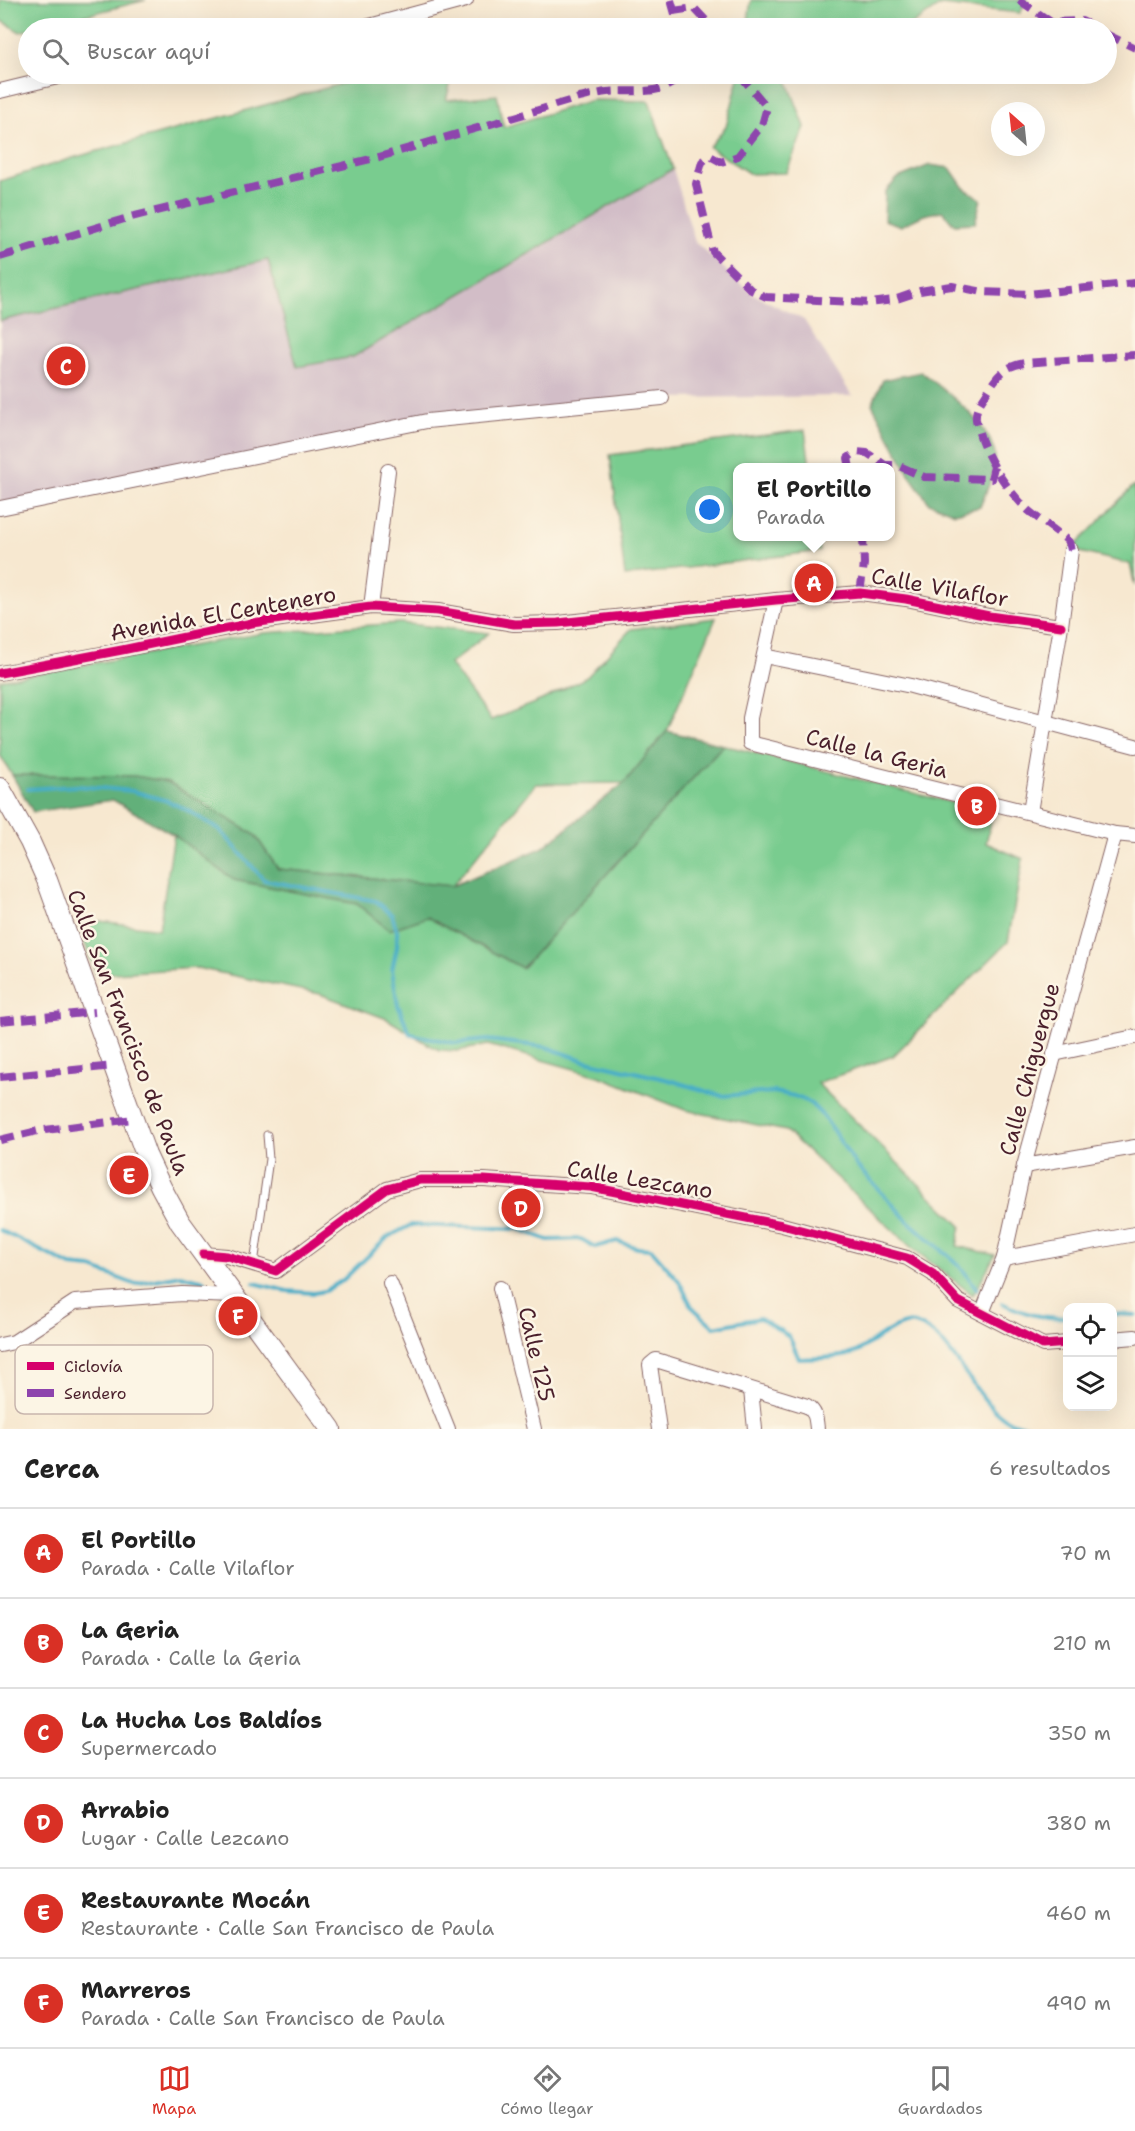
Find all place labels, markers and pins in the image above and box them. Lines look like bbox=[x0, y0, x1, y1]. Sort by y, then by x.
pin: C bbox=[46, 344, 86, 388]
pin: A bbox=[794, 560, 834, 606]
pin: B bbox=[958, 784, 996, 828]
pin: E bbox=[110, 1152, 148, 1198]
pin: D bbox=[502, 1186, 540, 1230]
pin: F bbox=[218, 1294, 258, 1338]

